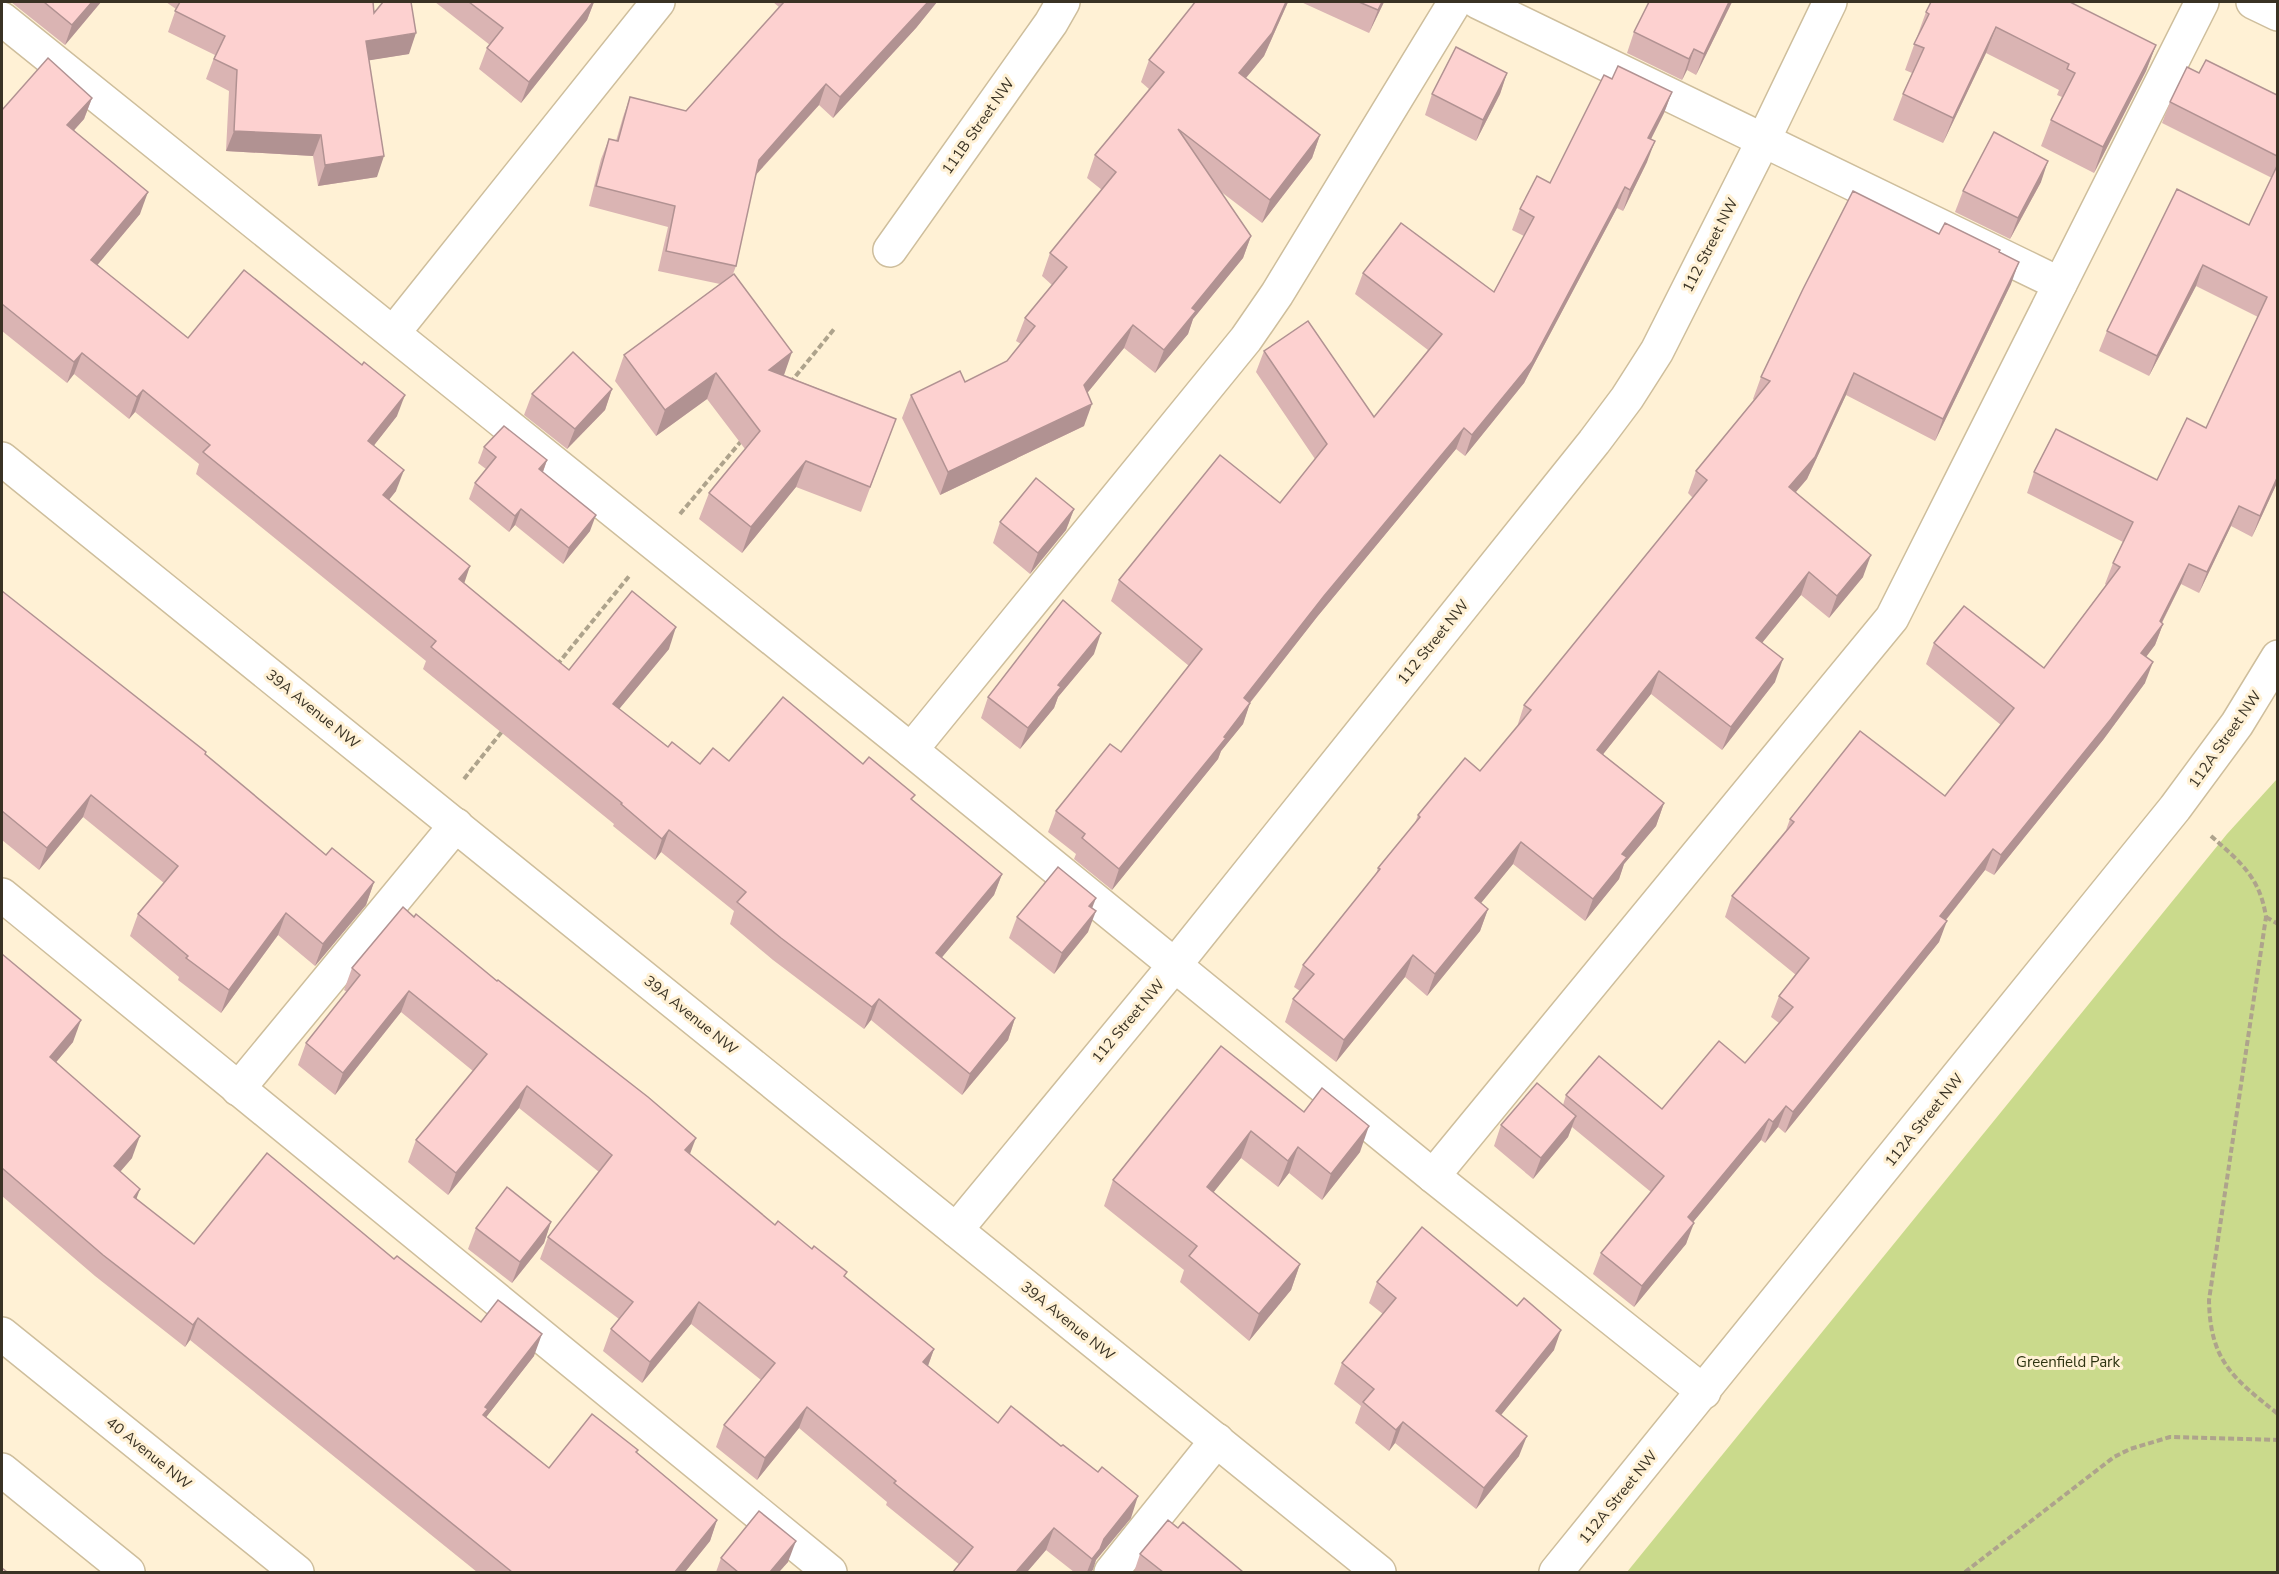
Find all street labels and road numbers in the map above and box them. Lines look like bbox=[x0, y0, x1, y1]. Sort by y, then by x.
street label: 111B Street NW bbox=[937, 73, 1019, 178]
street label: 112 Street NW bbox=[1678, 194, 1743, 296]
street label: 112 Street NW bbox=[1393, 595, 1474, 688]
street label: 39A Avenue NW bbox=[262, 665, 364, 753]
street label: 112A Street NW bbox=[2184, 686, 2266, 792]
street label: 39A Avenue NW bbox=[640, 971, 742, 1059]
street label: 112 Street NW bbox=[1087, 975, 1169, 1067]
street label: 112A Street NW bbox=[1880, 1069, 1968, 1171]
street label: 39A Avenue NW bbox=[1017, 1277, 1119, 1365]
street label: 40 Avenue NW bbox=[102, 1412, 196, 1494]
street label: 112A Street NW bbox=[1574, 1446, 1662, 1548]

